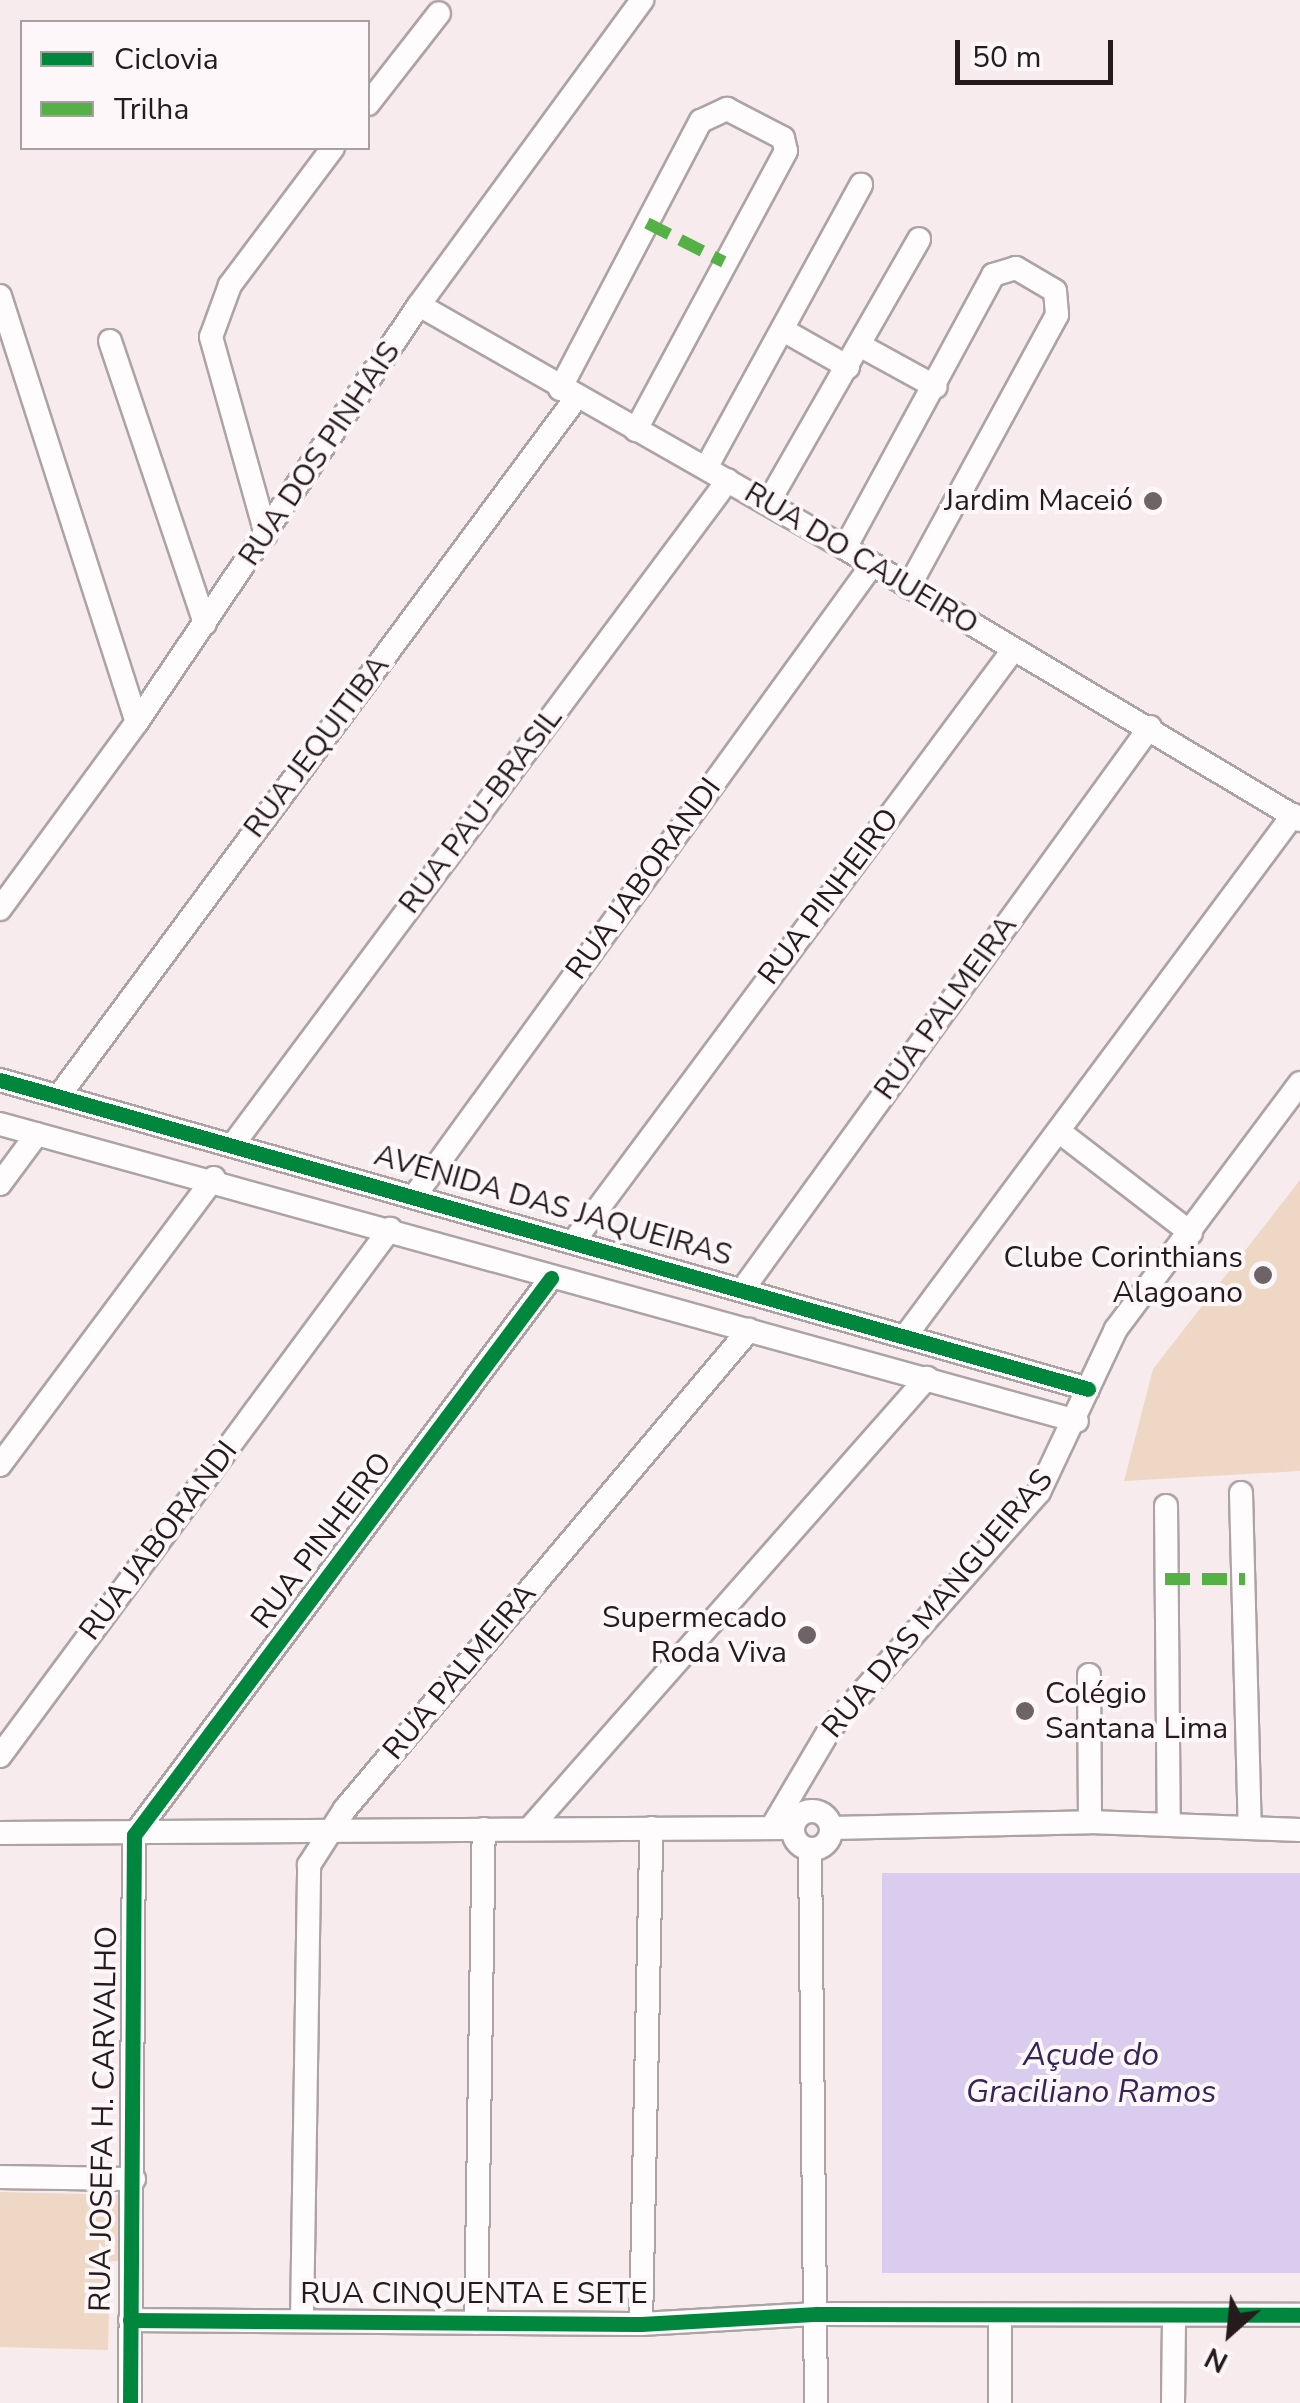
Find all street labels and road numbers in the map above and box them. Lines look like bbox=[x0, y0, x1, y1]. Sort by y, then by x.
street label: RUA DOS PINHAIS bbox=[232, 335, 408, 573]
street label: RUA DO CAJUEIRO bbox=[738, 475, 984, 643]
street label: RUA JEQUITIBA bbox=[237, 649, 397, 845]
street label: RUA PAU-BRASIL bbox=[392, 701, 570, 921]
street label: RUA JABORANDI bbox=[559, 771, 729, 987]
street label: RUA PINHEIRO bbox=[751, 802, 907, 992]
street label: RUA PALMEIRA bbox=[867, 909, 1025, 1107]
street label: AVENIDA DAS JAQUEIRAS bbox=[370, 1138, 736, 1274]
street label: RUA JABORANDI bbox=[72, 1434, 246, 1648]
street label: RUA PINHEIRO bbox=[244, 1446, 400, 1636]
street label: RUA DAS MANGUEIRAS bbox=[815, 1462, 1061, 1746]
street label: RUA PALMEIRA bbox=[376, 1577, 544, 1767]
street label: RUA JOSEFA H. CARVALHO bbox=[83, 1926, 125, 2312]
street label: RUA CINQUENTA E SETE bbox=[300, 2276, 648, 2312]

